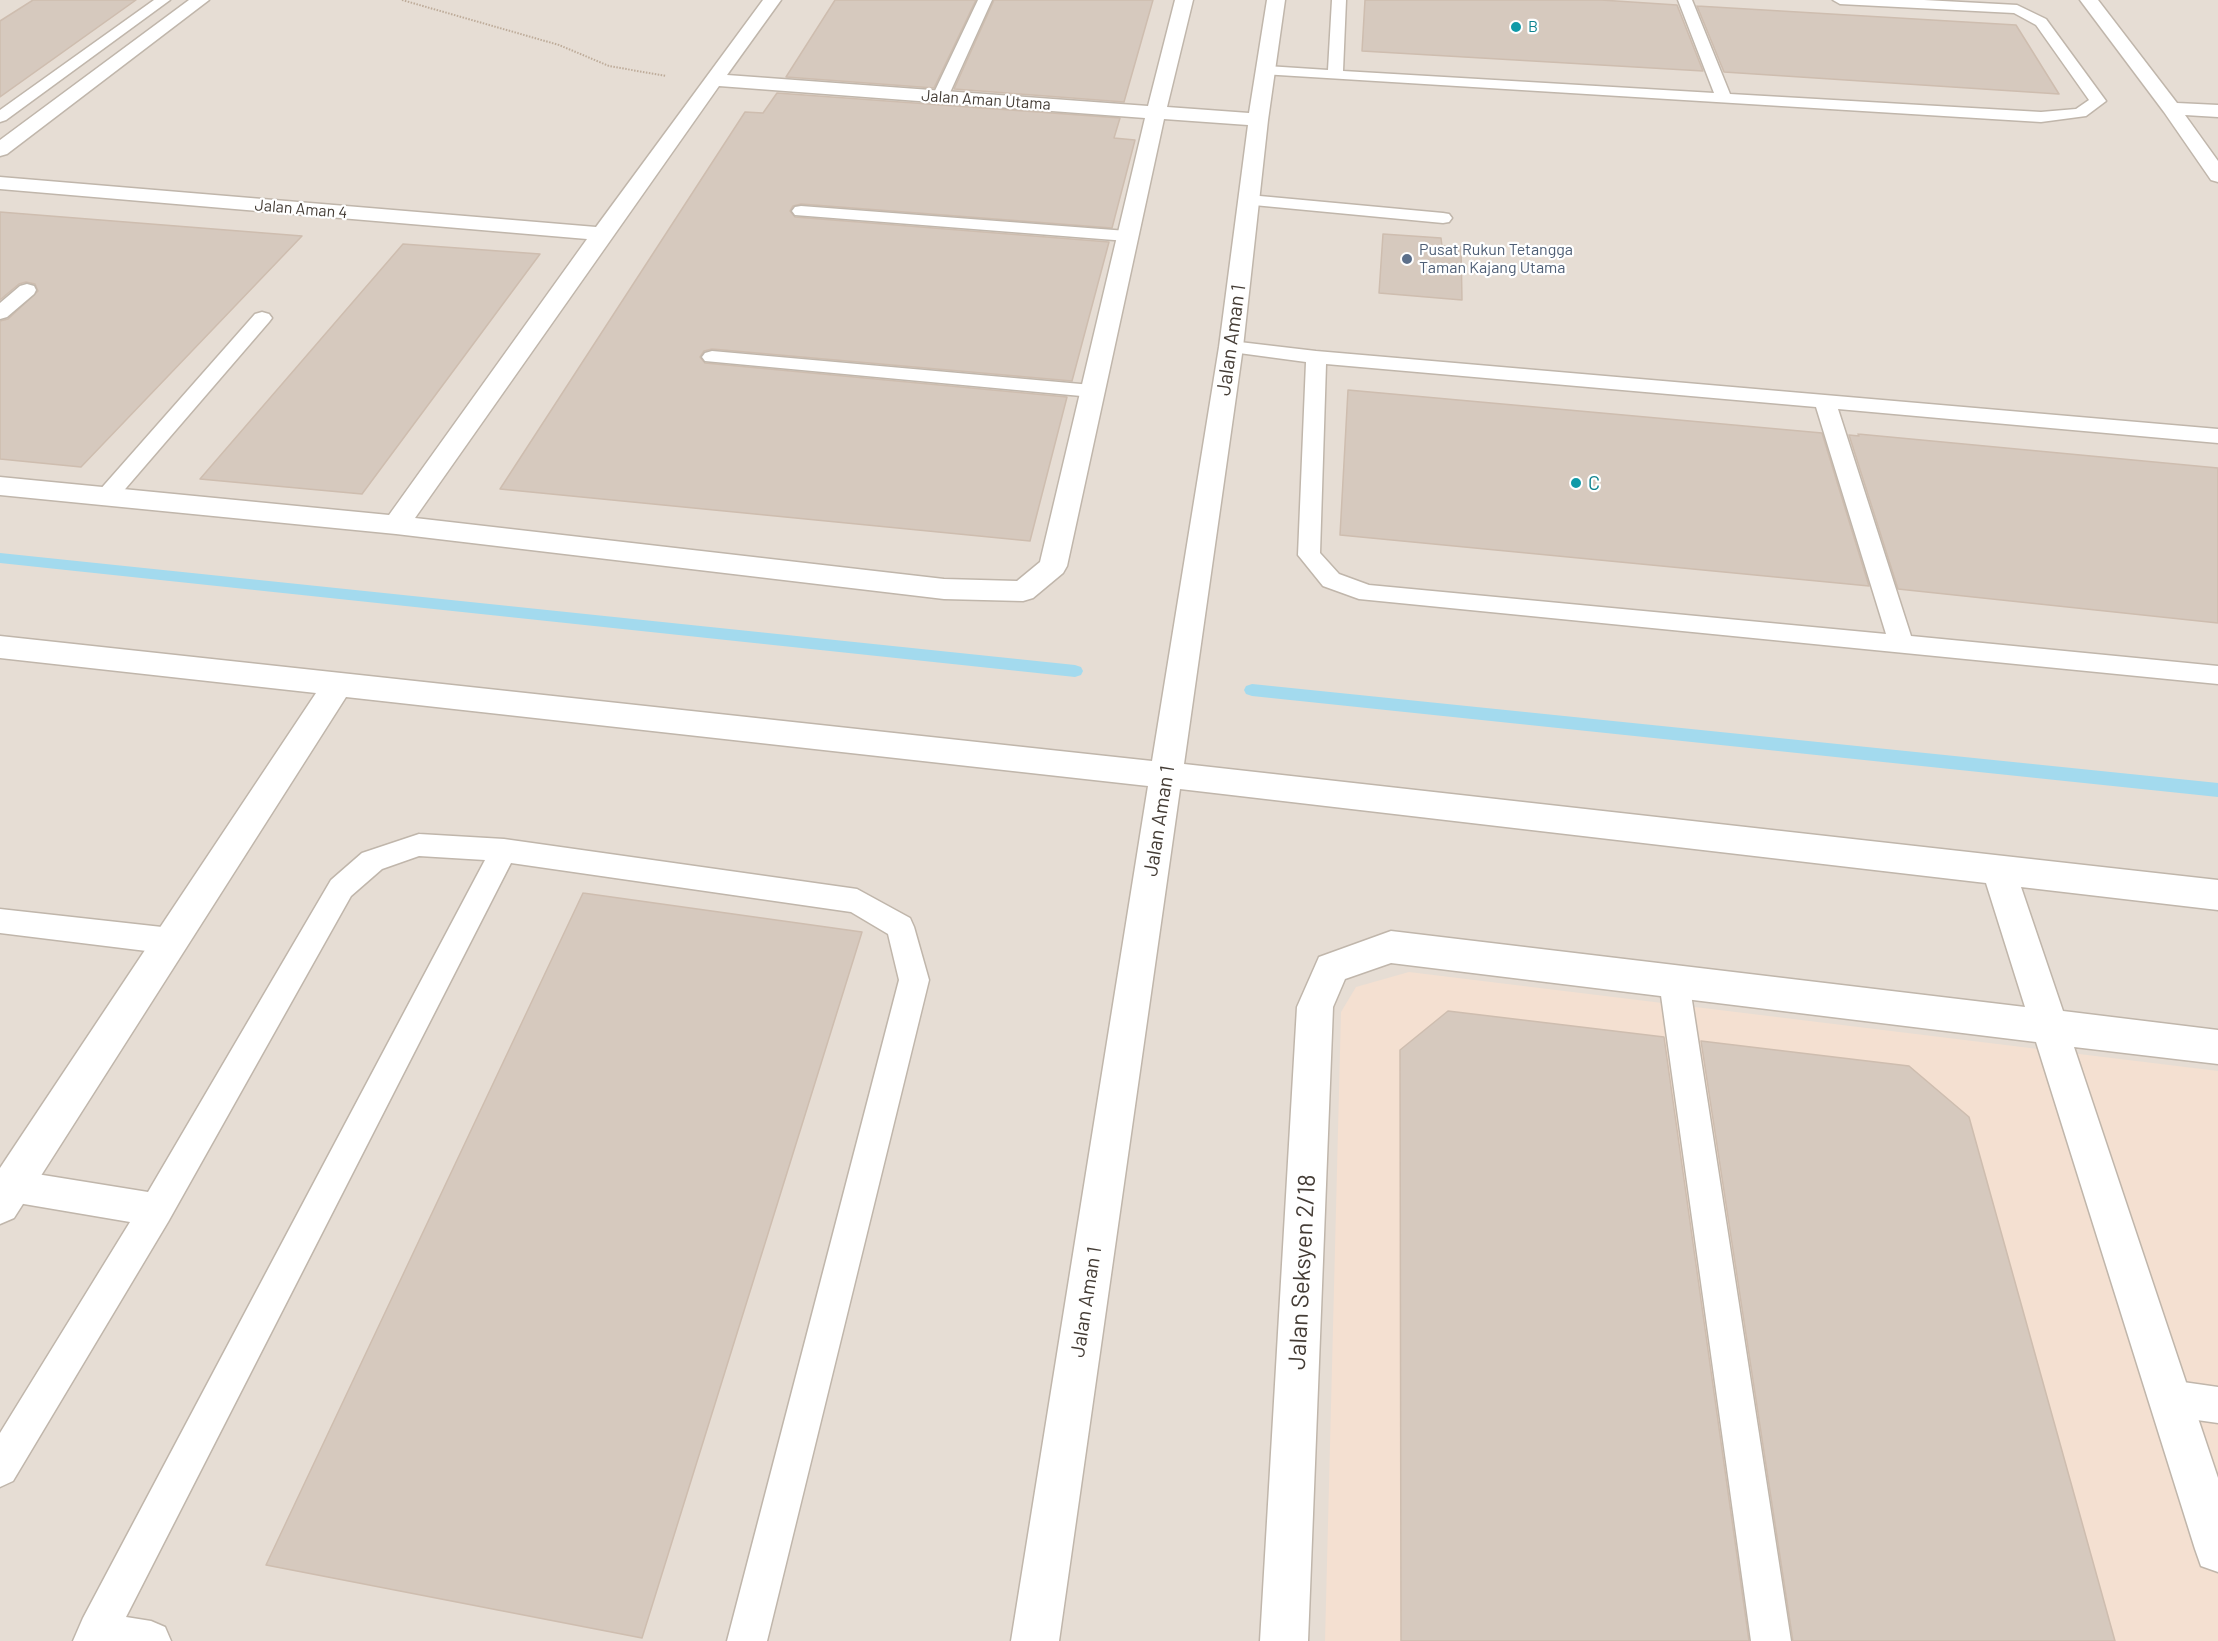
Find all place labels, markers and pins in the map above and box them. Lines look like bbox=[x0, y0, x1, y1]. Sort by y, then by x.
place label: B bbox=[1528, 17, 1538, 37]
marker: B bbox=[1509, 20, 1523, 34]
place label: Pusat Rukun Tetangga Taman Kajang Utama bbox=[1419, 240, 1573, 278]
marker: Pusat Rukun Tetangga Taman Kajang Utama bbox=[1400, 252, 1414, 266]
place label: C bbox=[1588, 471, 1600, 495]
marker: C bbox=[1569, 476, 1583, 490]

